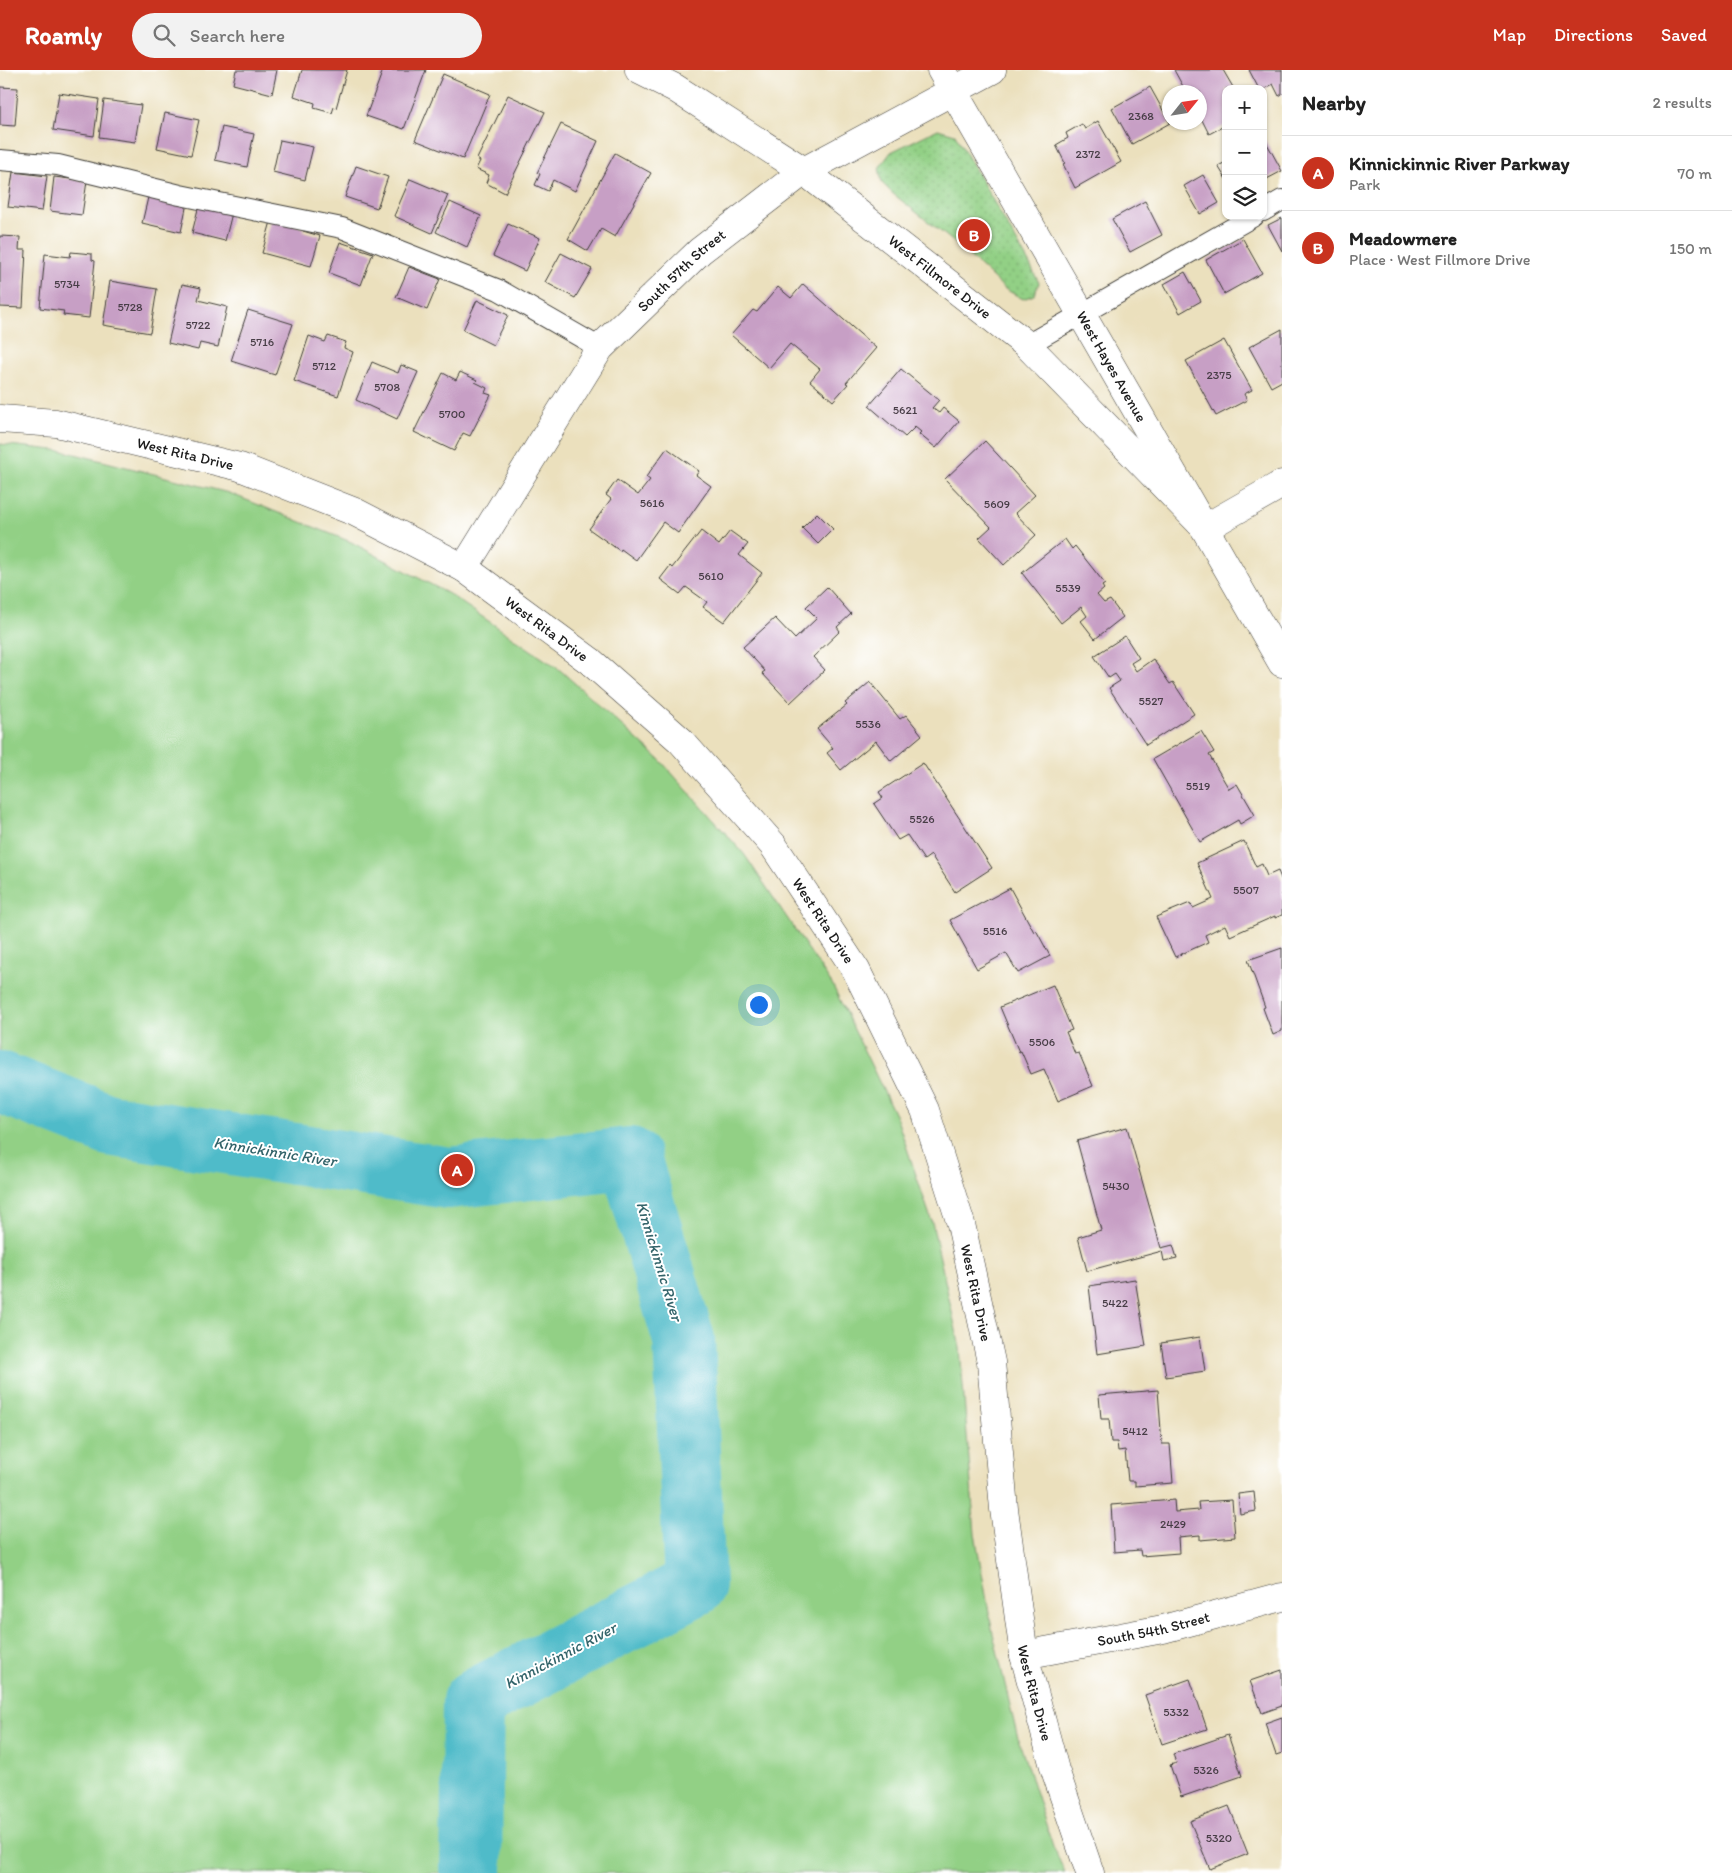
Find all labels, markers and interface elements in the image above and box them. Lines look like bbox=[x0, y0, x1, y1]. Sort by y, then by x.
search box bbox=[132, 13, 482, 58]
text: Roamly bbox=[25, 21, 102, 50]
icon: search bbox=[150, 21, 178, 49]
text: Search here bbox=[190, 24, 285, 47]
text: Map bbox=[1493, 24, 1526, 46]
text: Directions bbox=[1554, 24, 1633, 46]
text: Saved bbox=[1661, 24, 1707, 46]
north arrow bbox=[1162, 85, 1207, 130]
map controls bbox=[1222, 85, 1267, 220]
button: + bbox=[1222, 85, 1267, 130]
text: Nearby bbox=[1302, 90, 1366, 115]
text: 2 results bbox=[1652, 93, 1712, 112]
house number: 2368 bbox=[1128, 109, 1154, 123]
button: − bbox=[1222, 130, 1267, 175]
house number: 2372 bbox=[1075, 147, 1101, 161]
text: Kinnickinnic River Parkway bbox=[1349, 152, 1570, 175]
text: A bbox=[1313, 164, 1323, 183]
text: 70 m bbox=[1677, 164, 1712, 183]
button: layers bbox=[1222, 175, 1267, 220]
text: Park bbox=[1349, 175, 1380, 194]
pin: B bbox=[958, 216, 990, 254]
street label: South 57th Street bbox=[634, 225, 729, 316]
text: Meadowmere bbox=[1349, 227, 1457, 250]
street label: West Fillmore Drive bbox=[885, 231, 995, 323]
text: B bbox=[1313, 239, 1323, 258]
text: 150 m bbox=[1669, 239, 1712, 258]
text: Place · West Fillmore Drive bbox=[1349, 250, 1531, 269]
house number: 5734 bbox=[54, 277, 80, 291]
house number: 5728 bbox=[117, 300, 143, 314]
street label: West Hayes Avenue bbox=[1073, 308, 1150, 425]
house number: 5722 bbox=[186, 318, 211, 332]
house number: 5716 bbox=[250, 335, 274, 349]
house number: 5712 bbox=[312, 359, 337, 373]
house number: 2375 bbox=[1206, 368, 1232, 382]
house number: 5708 bbox=[374, 380, 401, 394]
house number: 5621 bbox=[893, 403, 918, 417]
house number: 5700 bbox=[438, 407, 466, 421]
street label: West Rita Drive bbox=[135, 434, 235, 474]
house number: 5616 bbox=[640, 496, 664, 510]
house number: 5609 bbox=[984, 497, 1010, 511]
house number: 5610 bbox=[698, 569, 724, 583]
house number: 5539 bbox=[1055, 581, 1081, 595]
street label: West Rita Drive bbox=[501, 592, 592, 666]
house number: 5527 bbox=[1139, 694, 1163, 708]
house number: 5536 bbox=[855, 717, 881, 731]
house number: 5519 bbox=[1186, 779, 1210, 793]
house number: 5526 bbox=[909, 812, 935, 826]
street label: West Rita Drive bbox=[788, 875, 858, 967]
house number: 5507 bbox=[1233, 883, 1259, 897]
house number: 5516 bbox=[983, 924, 1007, 938]
your location bbox=[746, 992, 772, 1018]
house number: 5506 bbox=[1029, 1035, 1055, 1049]
water label: Kinnickinnic River bbox=[212, 1132, 339, 1171]
pin: A bbox=[441, 1151, 473, 1189]
house number: 5430 bbox=[1102, 1179, 1130, 1193]
water label: Kinnickinnic River bbox=[632, 1199, 687, 1325]
street label: West Rita Drive bbox=[957, 1242, 995, 1343]
house number: 5422 bbox=[1102, 1296, 1129, 1310]
house number: 5412 bbox=[1122, 1424, 1148, 1438]
house number: 2429 bbox=[1160, 1517, 1186, 1531]
street label: South 54th Street bbox=[1096, 1608, 1212, 1650]
water label: Kinnickinnic River bbox=[501, 1617, 621, 1693]
street label: West Rita Drive bbox=[1014, 1644, 1056, 1743]
house number: 5332 bbox=[1163, 1705, 1190, 1719]
house number: 5326 bbox=[1193, 1763, 1219, 1777]
house number: 5320 bbox=[1206, 1831, 1232, 1845]

